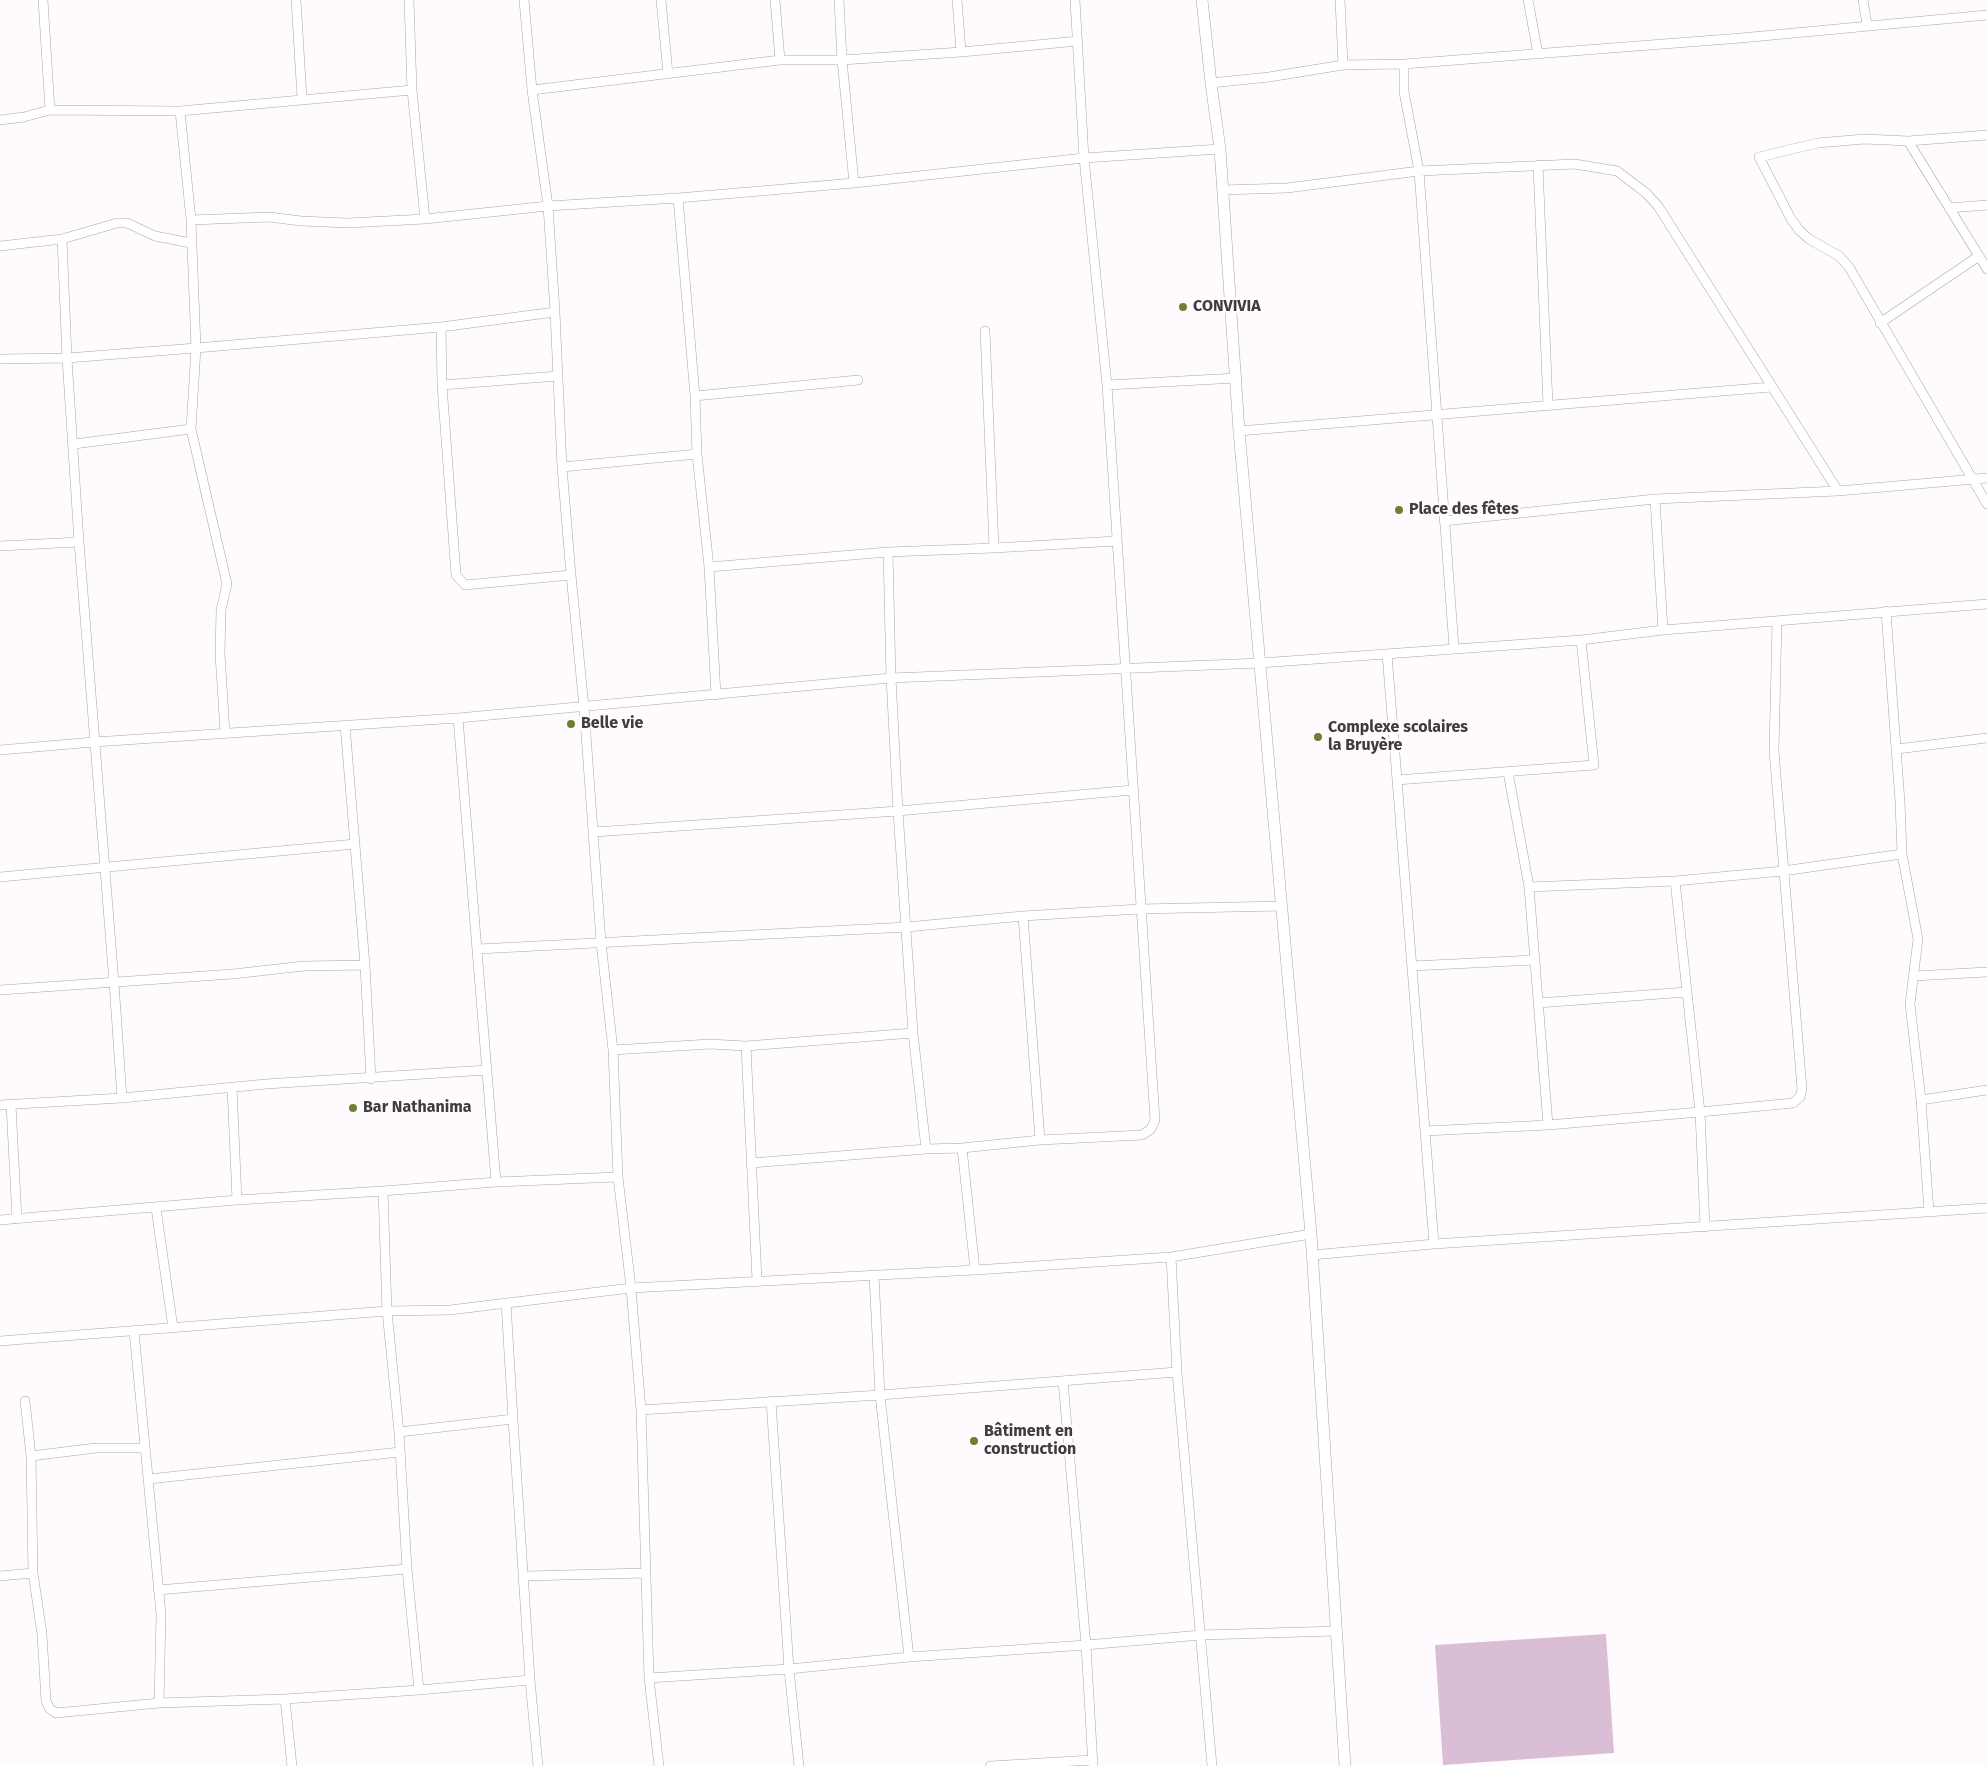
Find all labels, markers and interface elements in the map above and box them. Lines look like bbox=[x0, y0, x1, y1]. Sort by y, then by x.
place label: CONVIVIA bbox=[1193, 297, 1261, 317]
marker: CONVIVIA bbox=[1177, 301, 1189, 313]
place label: Place des fêtes bbox=[1409, 500, 1519, 520]
marker: Place des fêtes bbox=[1393, 504, 1405, 516]
place label: Belle vie bbox=[581, 714, 643, 734]
marker: Belle vie bbox=[565, 718, 577, 730]
place label: Complexe scolaires la Bruyère bbox=[1328, 718, 1468, 756]
marker: Complexe scolaires la Bruyère bbox=[1312, 731, 1324, 743]
place label: Bar Nathanima bbox=[363, 1098, 471, 1118]
marker: Bar Nathanima bbox=[347, 1102, 359, 1114]
place label: Bâtiment en construction bbox=[984, 1422, 1076, 1460]
marker: Bâtiment en construction bbox=[968, 1435, 980, 1447]

